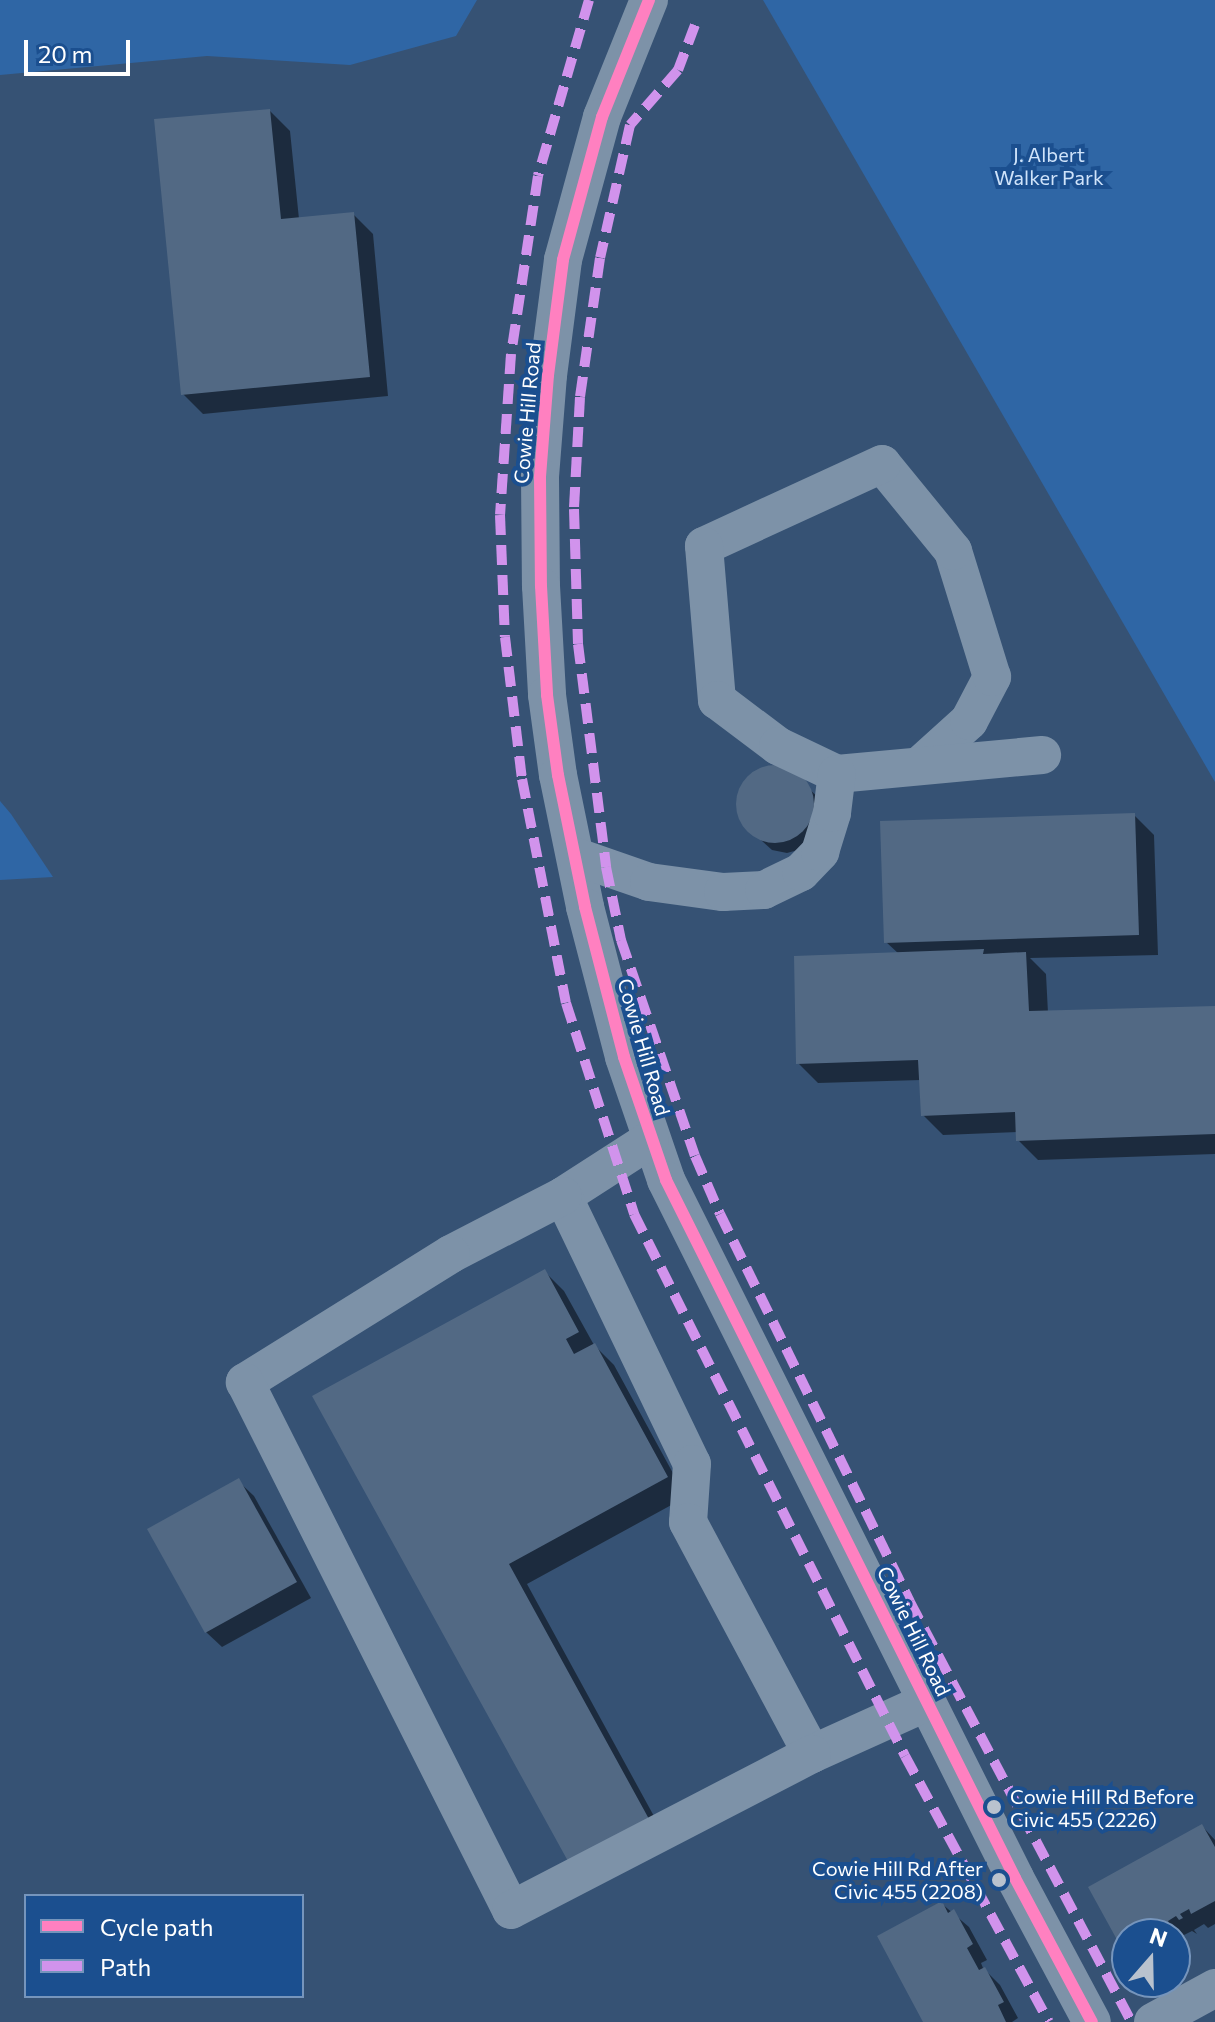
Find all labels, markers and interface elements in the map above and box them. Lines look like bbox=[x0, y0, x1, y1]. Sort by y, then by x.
scale bar bbox=[28, 24, 134, 74]
text: 20 m bbox=[38, 39, 92, 68]
park label: J. Albert Walker Park bbox=[994, 142, 1104, 189]
street label: Cowie Hill Road bbox=[509, 341, 545, 485]
street label: Cowie Hill Road bbox=[613, 976, 675, 1118]
street label: Cowie Hill Road bbox=[872, 1562, 956, 1700]
place label: Cowie Hill Rd Before Civic 455 (2226) bbox=[1010, 1784, 1194, 1831]
marker: Cowie Hill Rd Before Civic 455 (2226) bbox=[985, 1798, 1003, 1816]
place label: Cowie Hill Rd After Civic 455 (2208) bbox=[812, 1856, 983, 1903]
marker: Cowie Hill Rd After Civic 455 (2208) bbox=[990, 1871, 1008, 1889]
legend bbox=[24, 1894, 304, 1998]
text: Cycle path bbox=[100, 1912, 214, 1941]
north arrow bbox=[1111, 1918, 1191, 1998]
text: N bbox=[1146, 1921, 1171, 1952]
text: Path bbox=[100, 1952, 151, 1981]

